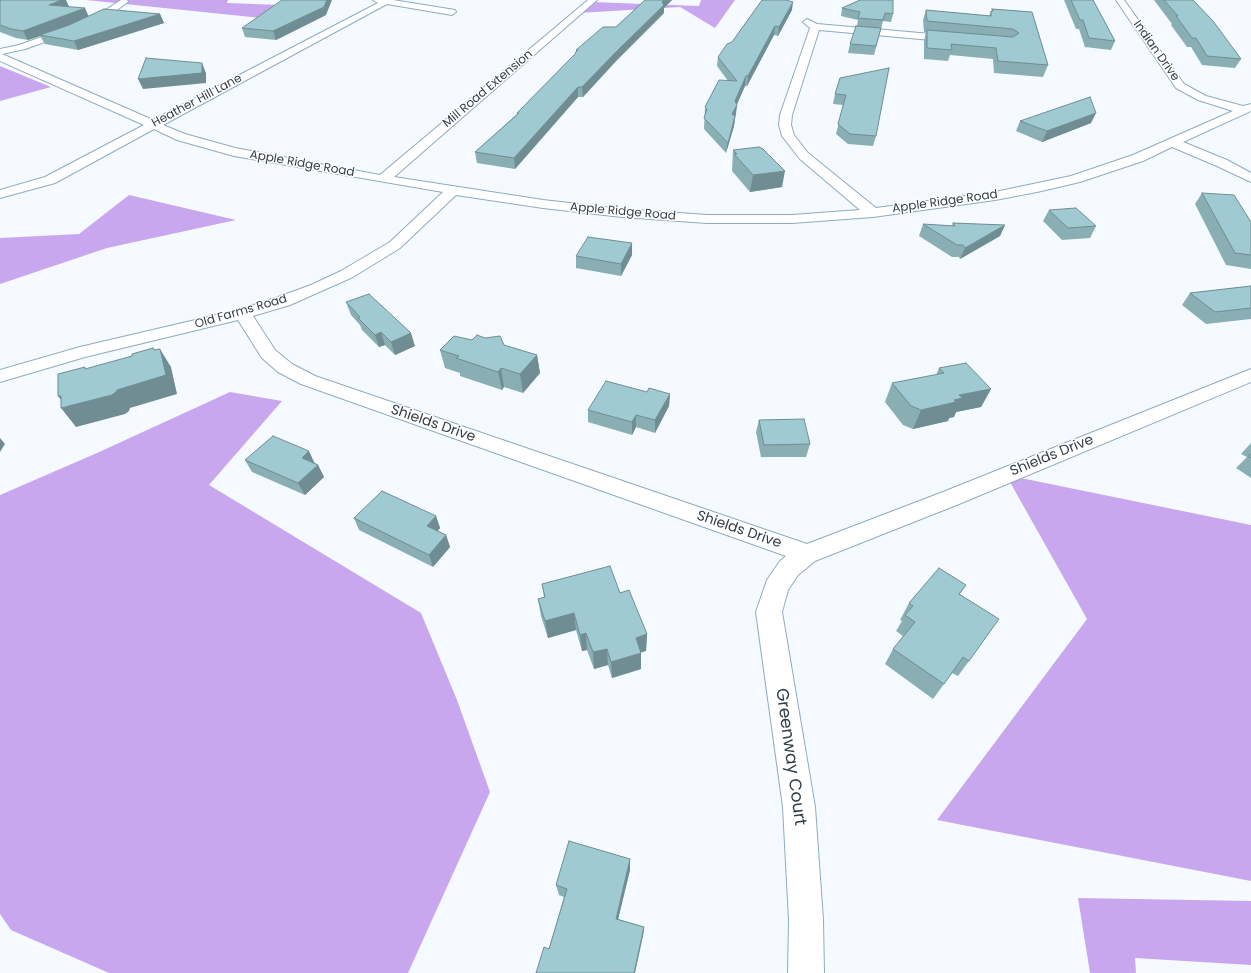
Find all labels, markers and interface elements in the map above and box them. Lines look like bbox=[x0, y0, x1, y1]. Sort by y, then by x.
street label: Indian Drive bbox=[1130, 18, 1182, 84]
street label: Mill Road Extension bbox=[440, 47, 536, 131]
street label: Heather Hill Lane bbox=[150, 71, 244, 131]
street label: Apple Ridge Road bbox=[248, 148, 356, 180]
street label: Apple Ridge Road bbox=[891, 187, 999, 217]
street label: Apple Ridge Road bbox=[569, 200, 677, 224]
street label: Old Farms Road bbox=[193, 292, 289, 332]
street label: Shields Drive bbox=[388, 402, 478, 446]
street label: Shields Drive bbox=[1008, 432, 1096, 480]
street label: Shields Drive bbox=[694, 508, 784, 552]
street label: Greenway Court bbox=[770, 687, 810, 827]

